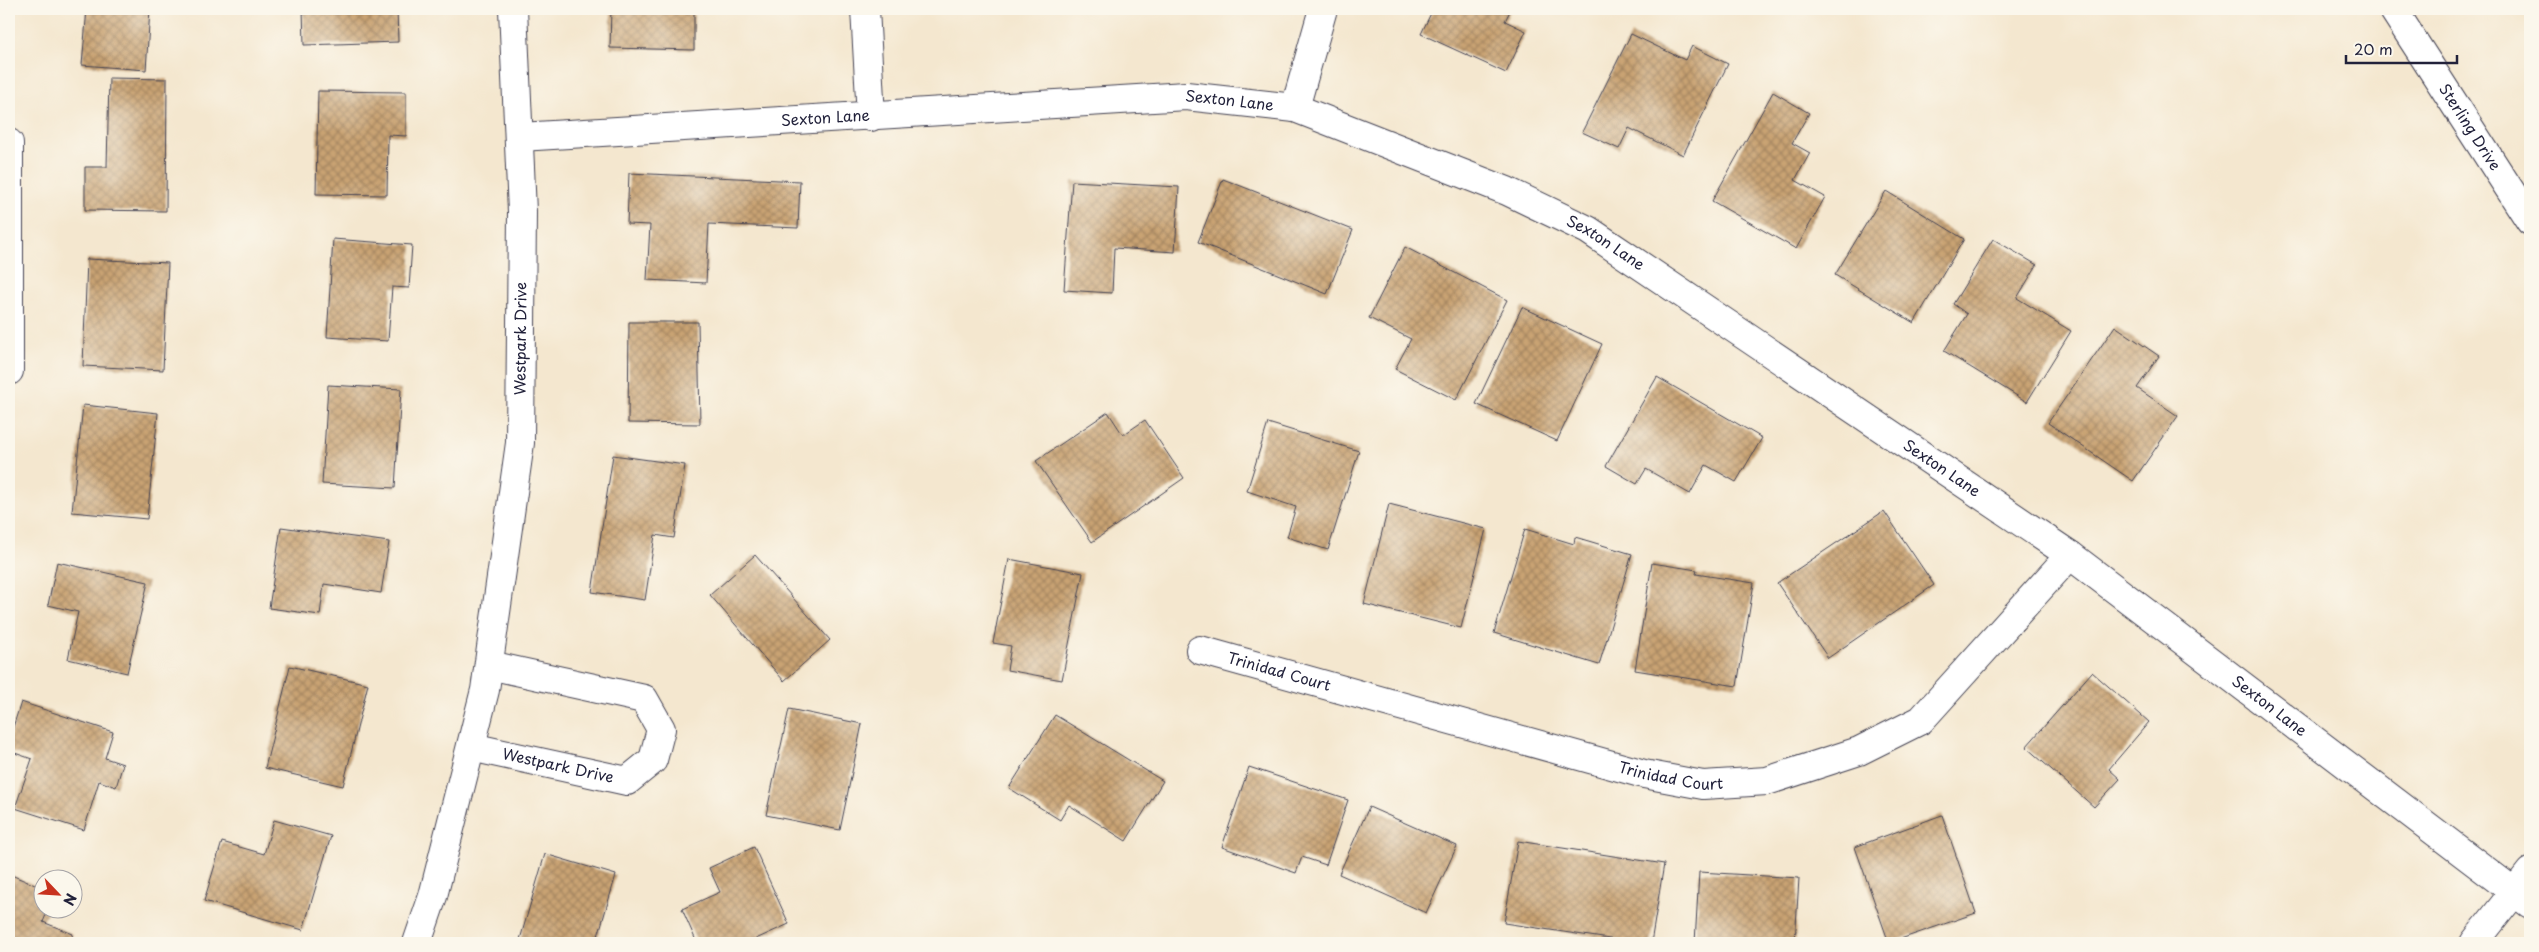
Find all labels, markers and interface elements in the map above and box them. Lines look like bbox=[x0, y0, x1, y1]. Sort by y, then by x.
scale bar bbox=[2346, 32, 2458, 64]
text: 20 m bbox=[2354, 37, 2393, 60]
street label: Sterling Drive bbox=[2434, 79, 2507, 174]
street label: Sexton Lane bbox=[1184, 83, 1275, 116]
street label: Sexton Lane bbox=[780, 102, 870, 131]
street label: Sexton Lane bbox=[1563, 208, 1650, 275]
street label: Westpark Drive bbox=[507, 282, 531, 395]
street label: Sexton Lane bbox=[1899, 433, 1986, 502]
street label: Trinidad Court bbox=[1225, 645, 1334, 696]
street label: Sexton Lane bbox=[2228, 669, 2313, 741]
street label: Westpark Drive bbox=[500, 741, 616, 788]
street label: Trinidad Court bbox=[1616, 754, 1724, 795]
north arrow bbox=[32, 870, 82, 920]
text: N bbox=[58, 890, 82, 909]

